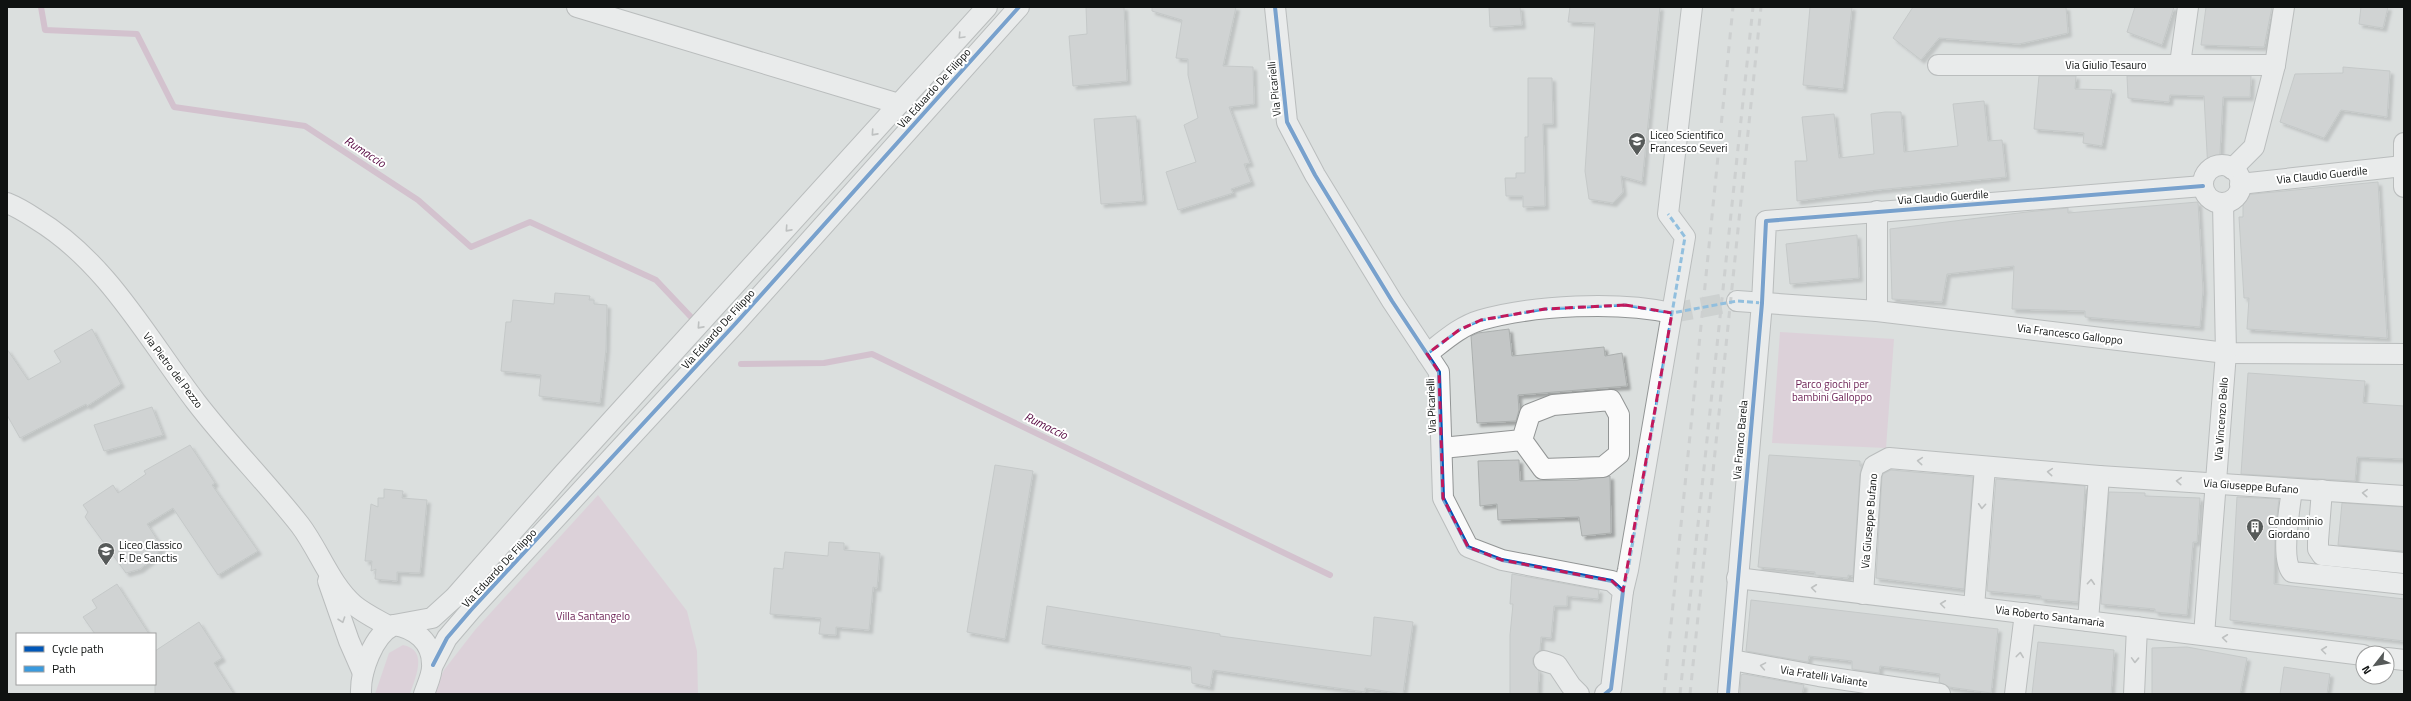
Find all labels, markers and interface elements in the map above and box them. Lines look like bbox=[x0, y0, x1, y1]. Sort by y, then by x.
one-way arrow bbox=[958, 31, 966, 39]
street label: Via Eduardo De Filippo bbox=[894, 44, 975, 132]
street label: Via Giulio Tesauro bbox=[2065, 57, 2147, 73]
street label: Via Picarielli bbox=[1263, 61, 1285, 117]
place label: Liceo Scientifico Francesco Severi bbox=[1650, 127, 1728, 156]
one-way arrow bbox=[872, 128, 879, 135]
water label: Rumaccio bbox=[341, 131, 391, 173]
school or university icon: Liceo Scientifico Francesco Severi bbox=[1627, 131, 1647, 156]
street label: Via Claudio Guerdile bbox=[2276, 162, 2369, 188]
street label: Via Claudio Guerdile bbox=[1897, 186, 1990, 208]
one-way arrow bbox=[785, 225, 792, 232]
street label: Via Eduardo De Filippo bbox=[678, 285, 759, 373]
street label: Via Francesco Galloppo bbox=[2016, 320, 2124, 348]
one-way arrow bbox=[698, 321, 705, 328]
street label: Via Pietro del Pezzo bbox=[139, 329, 207, 411]
park label: Parco giochi per bambini Galloppo bbox=[1792, 376, 1872, 405]
street label: Via Vincenzo Bello bbox=[2210, 376, 2232, 461]
street label: Via Picarielli bbox=[1422, 378, 1440, 434]
street label: Via Franco Barela bbox=[1729, 399, 1752, 481]
water label: Rumaccio bbox=[1021, 407, 1072, 445]
one-way arrow bbox=[1917, 456, 1923, 465]
one-way arrow bbox=[2047, 468, 2053, 477]
street label: Via Giuseppe Bufano bbox=[1857, 473, 1881, 569]
street label: Via Giuseppe Bufano bbox=[2203, 475, 2299, 497]
one-way arrow bbox=[2176, 477, 2182, 486]
one-way arrow bbox=[2362, 488, 2368, 497]
one-way arrow bbox=[1977, 503, 1986, 509]
place label: Condominio Giordano bbox=[2268, 513, 2323, 542]
building icon: Condominio Giordano bbox=[2245, 517, 2265, 542]
street label: Via Eduardo De Filippo bbox=[458, 525, 540, 611]
place label: Liceo Classico F. De Sanctis bbox=[119, 537, 183, 566]
school or university icon: Liceo Classico F. De Sanctis bbox=[96, 541, 116, 566]
one-way arrow bbox=[2086, 579, 2095, 585]
one-way arrow bbox=[1811, 584, 1817, 593]
one-way arrow bbox=[1940, 599, 1946, 608]
street label: Via Roberto Santamaria bbox=[1995, 601, 2106, 631]
park label: Villa Santangelo bbox=[556, 608, 630, 624]
one-way arrow bbox=[337, 616, 345, 623]
legend bbox=[16, 633, 156, 685]
one-way arrow bbox=[2222, 633, 2228, 642]
text: Cycle path bbox=[52, 639, 104, 658]
north arrow bbox=[2355, 645, 2395, 685]
one-way arrow bbox=[2321, 646, 2327, 655]
one-way arrow bbox=[2015, 652, 2024, 658]
one-way arrow bbox=[2131, 657, 2140, 663]
text: Path bbox=[52, 659, 76, 678]
street label: Via Fratelli Valiante bbox=[1779, 661, 1869, 691]
one-way arrow bbox=[1760, 662, 1766, 671]
text: N bbox=[2358, 663, 2375, 678]

